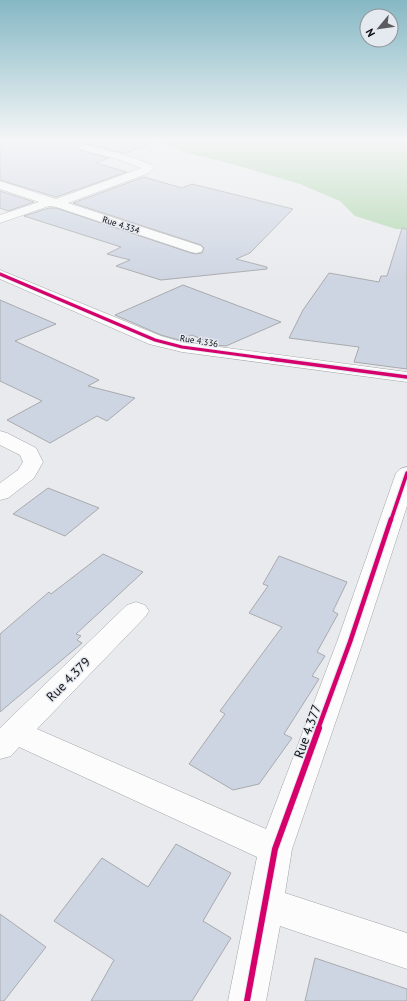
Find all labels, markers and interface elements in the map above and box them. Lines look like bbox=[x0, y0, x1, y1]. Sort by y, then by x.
north arrow bbox=[359, 8, 399, 48]
text: N bbox=[362, 26, 378, 39]
street label: Rue 4.334 bbox=[101, 213, 141, 236]
street label: Rue 4.336 bbox=[179, 332, 219, 349]
street label: Rue 4.379 bbox=[43, 654, 94, 705]
street label: Rue 4.377 bbox=[290, 702, 325, 760]

